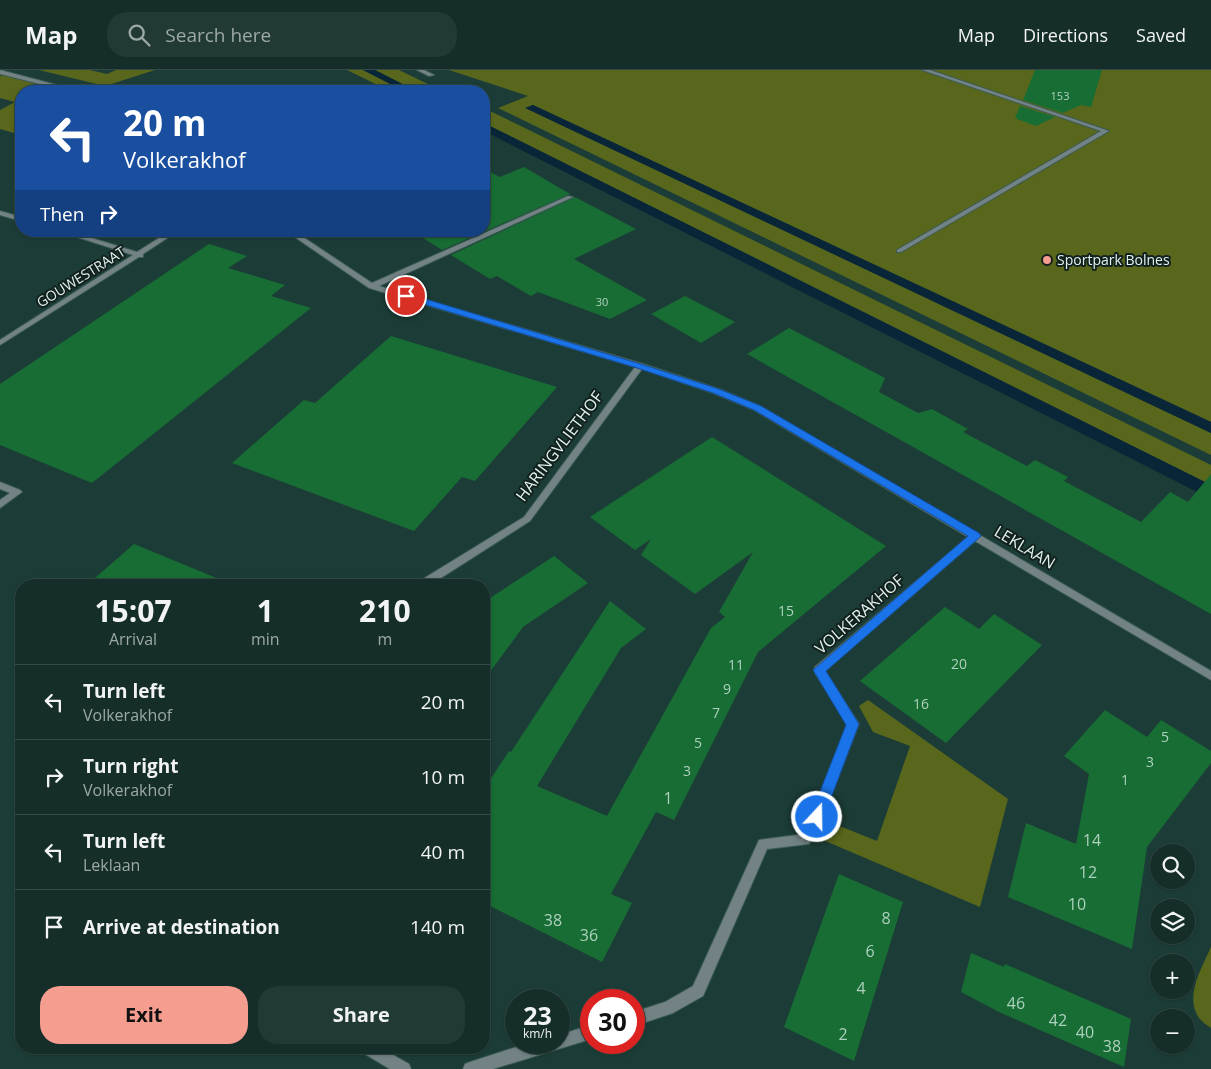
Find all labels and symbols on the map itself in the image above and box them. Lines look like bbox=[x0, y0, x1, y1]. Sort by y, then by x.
house number: 153 bbox=[1051, 88, 1069, 103]
street label: GOUWESTRAAT bbox=[33, 241, 129, 312]
place label: Sportpark Bolnes bbox=[1057, 250, 1170, 269]
marker: Sportpark Bolnes bbox=[1041, 254, 1053, 266]
pin bbox=[385, 275, 427, 317]
house number: 30 bbox=[596, 294, 608, 309]
street label: HARINGVLIETHOF bbox=[510, 386, 608, 506]
street label: LEKLAAN bbox=[990, 520, 1060, 574]
street label: VOLKERAKHOF bbox=[810, 569, 908, 659]
house number: 15 bbox=[778, 601, 794, 620]
house number: 20 bbox=[951, 654, 967, 673]
house number: 11 bbox=[728, 655, 744, 674]
house number: 9 bbox=[723, 679, 731, 698]
house number: 16 bbox=[913, 694, 929, 713]
house number: 7 bbox=[712, 703, 720, 722]
house number: 5 bbox=[1161, 727, 1169, 746]
house number: 5 bbox=[694, 733, 702, 752]
house number: 3 bbox=[1146, 752, 1154, 771]
house number: 3 bbox=[683, 761, 691, 780]
house number: 1 bbox=[1121, 770, 1129, 789]
house number: 1 bbox=[663, 787, 673, 809]
position arrow bbox=[790, 790, 842, 842]
house number: 14 bbox=[1083, 829, 1101, 851]
house number: 12 bbox=[1079, 861, 1097, 883]
house number: 10 bbox=[1068, 893, 1086, 915]
house number: 8 bbox=[881, 907, 891, 929]
house number: 38 bbox=[544, 909, 562, 931]
house number: 36 bbox=[580, 924, 598, 946]
house number: 6 bbox=[865, 940, 875, 962]
house number: 4 bbox=[856, 977, 866, 999]
speed limit sign: 30 bbox=[580, 989, 645, 1054]
house number: 46 bbox=[1007, 992, 1025, 1014]
house number: 42 bbox=[1049, 1009, 1067, 1031]
house number: 40 bbox=[1076, 1021, 1094, 1043]
house number: 2 bbox=[838, 1023, 848, 1045]
house number: 38 bbox=[1103, 1035, 1121, 1057]

